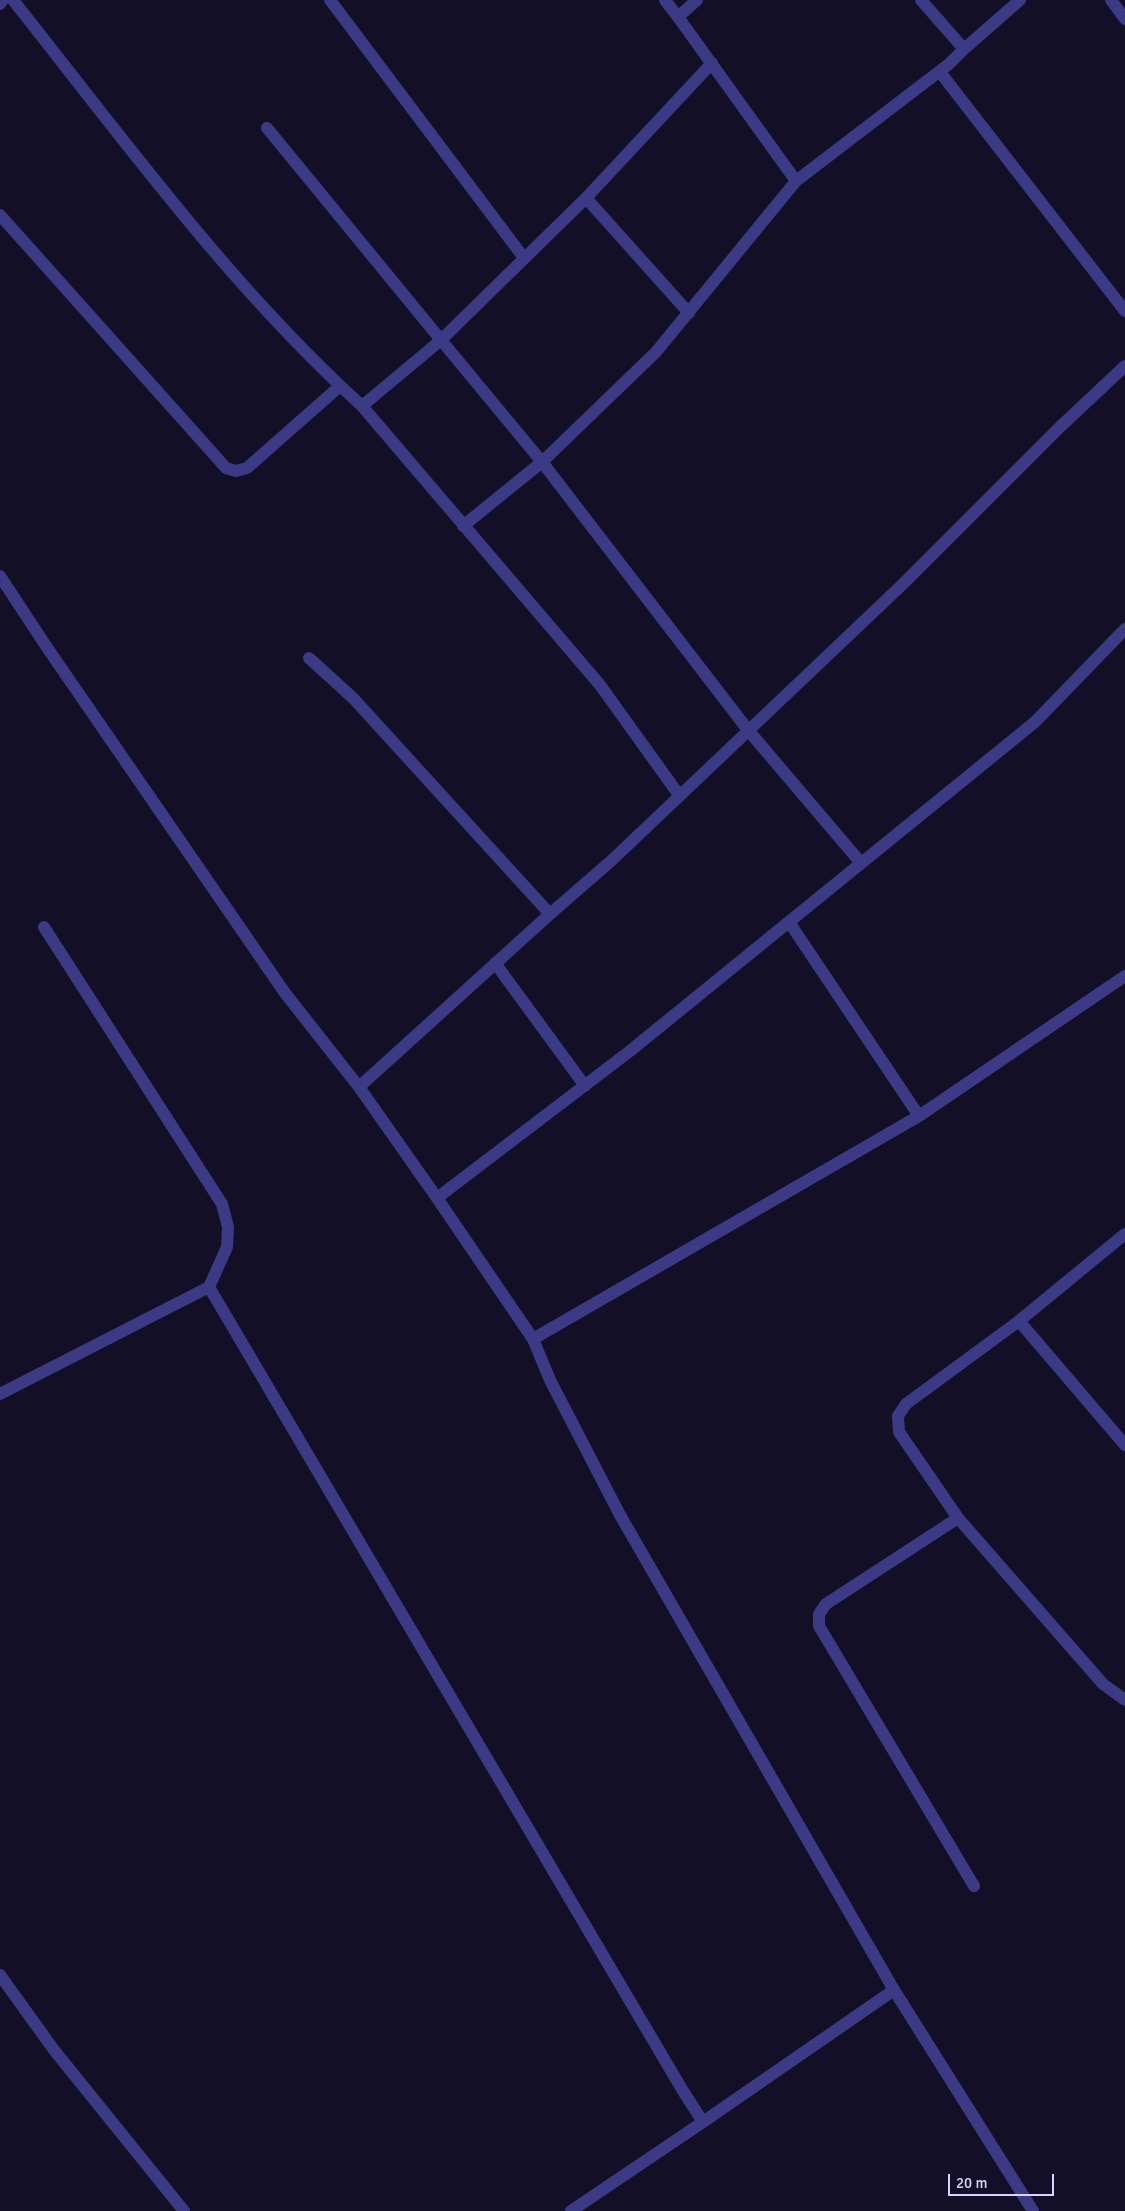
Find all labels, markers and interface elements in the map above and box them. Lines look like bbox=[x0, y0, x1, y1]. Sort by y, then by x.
scale bar bbox=[950, 2164, 1056, 2196]
text: 20 m bbox=[956, 2174, 987, 2192]

